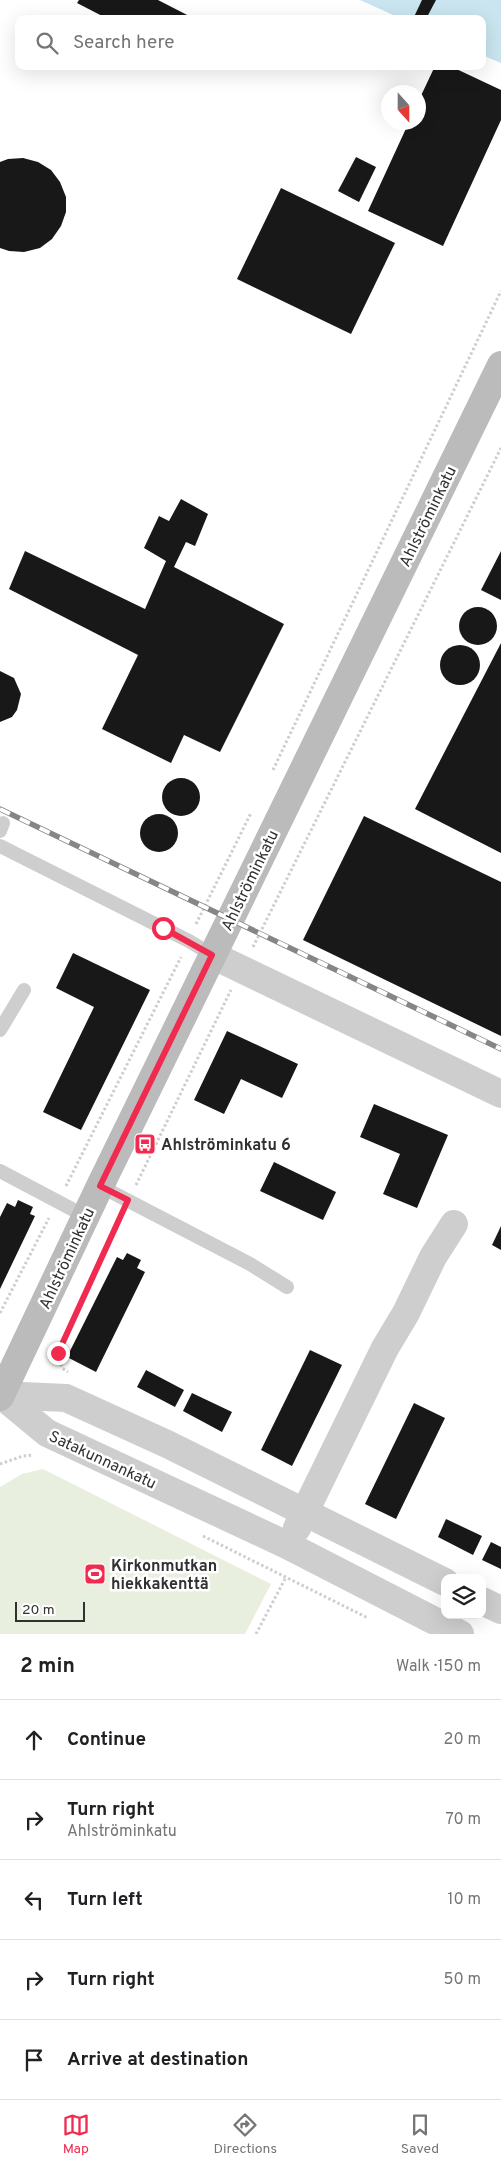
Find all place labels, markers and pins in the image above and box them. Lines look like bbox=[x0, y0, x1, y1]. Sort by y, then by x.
bus stop icon: Ahlströminkatu 6 bbox=[133, 1132, 157, 1156]
place label: Ahlströminkatu 6 bbox=[161, 1136, 291, 1156]
place label: Kirkonmutkan hiekkakenttä bbox=[111, 1557, 217, 1595]
sports icon: Kirkonmutkan hiekkakenttä bbox=[83, 1562, 107, 1586]

